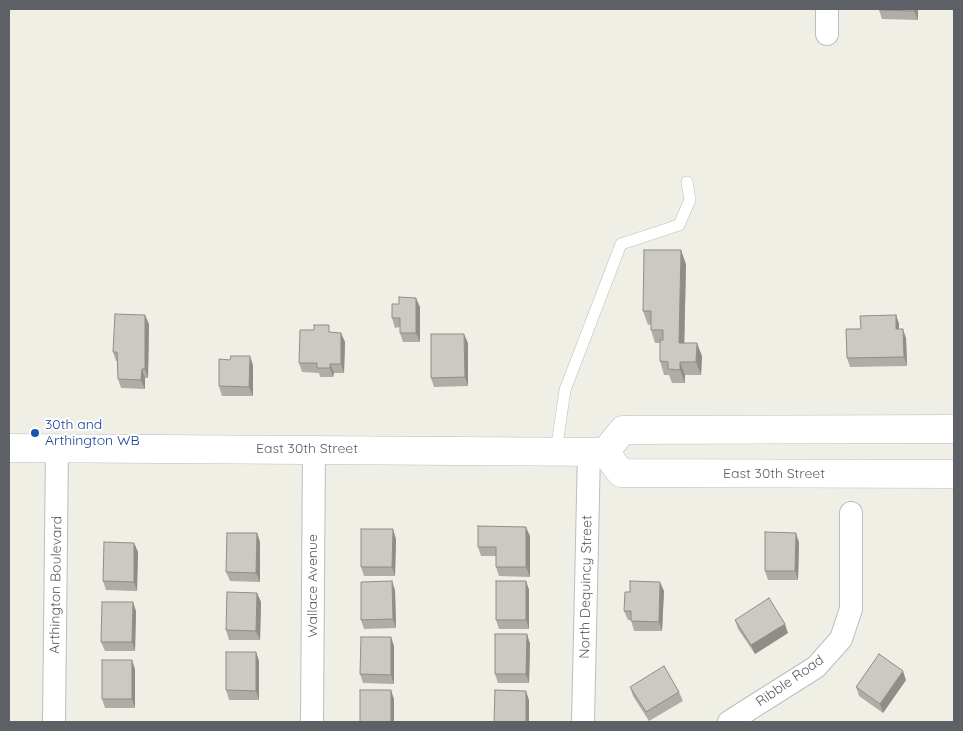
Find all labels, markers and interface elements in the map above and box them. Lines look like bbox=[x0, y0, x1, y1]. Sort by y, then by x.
place label: 30th and Arthington WB bbox=[45, 417, 140, 450]
marker: 30th and Arthington WB bbox=[29, 427, 41, 439]
street label: East 30th Street bbox=[256, 441, 358, 457]
street label: East 30th Street bbox=[723, 466, 825, 482]
street label: North Dequincy Street bbox=[576, 515, 596, 659]
street label: Arthington Boulevard bbox=[46, 516, 66, 654]
street label: Wallace Avenue bbox=[305, 534, 321, 638]
street label: Ribble Road bbox=[753, 651, 827, 711]

